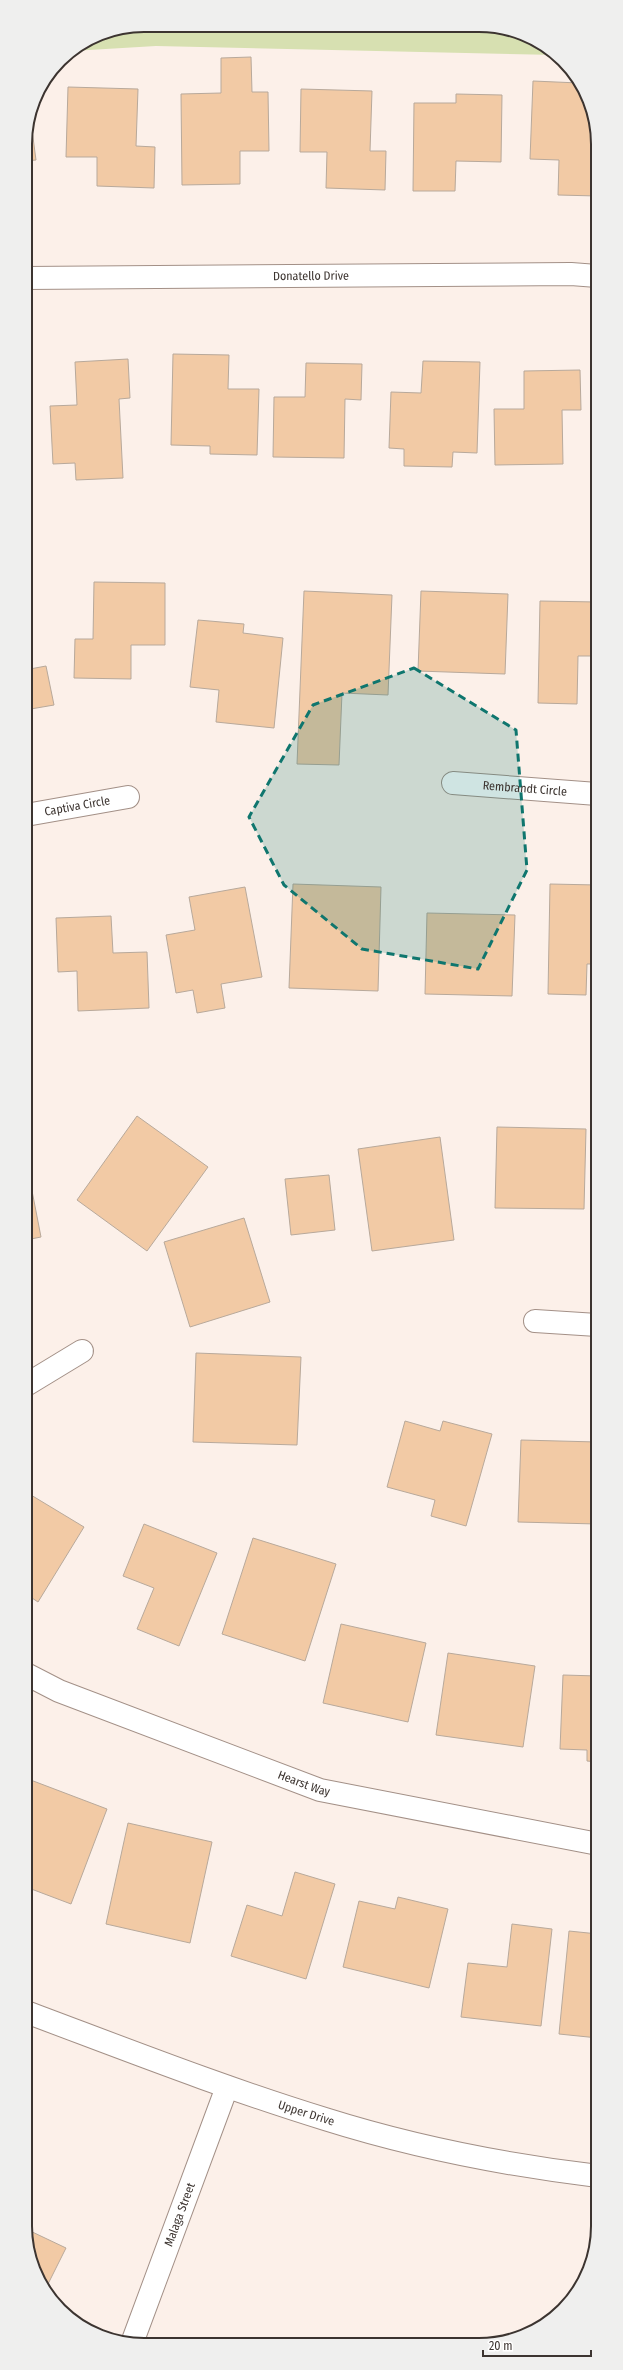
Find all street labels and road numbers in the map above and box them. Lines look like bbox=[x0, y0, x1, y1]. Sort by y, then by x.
street label: Donatello Drive bbox=[273, 269, 349, 283]
street label: Rembrandt Circle bbox=[482, 778, 567, 799]
street label: Captiva Circle bbox=[43, 793, 111, 819]
street label: Hearst Way bbox=[276, 1768, 332, 1799]
street label: Upper Drive bbox=[276, 2098, 336, 2129]
street label: Malaga Street bbox=[161, 2181, 198, 2248]

